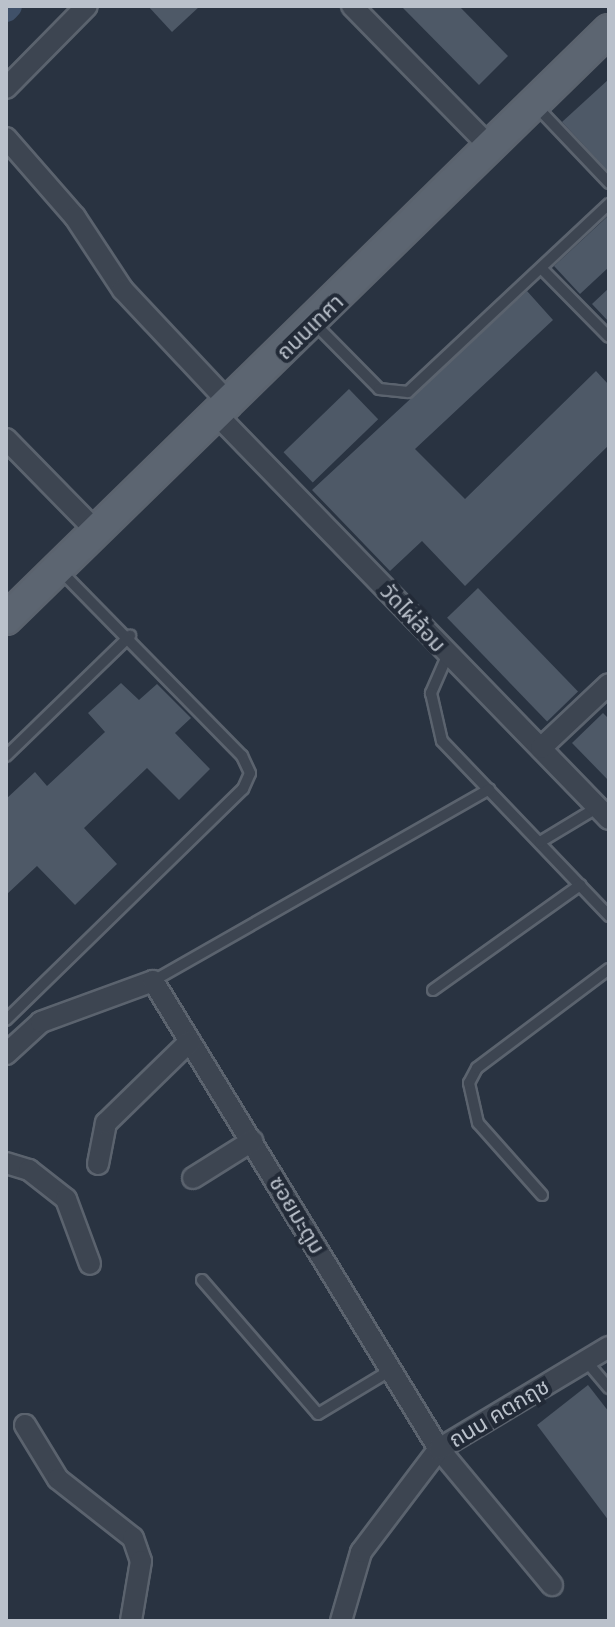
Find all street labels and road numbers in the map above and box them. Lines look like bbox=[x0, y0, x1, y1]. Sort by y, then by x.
street label: ถนนเทศา bbox=[271, 289, 349, 365]
street label: วัดไผ่ล้อม bbox=[375, 578, 451, 658]
street label: ซอยมะตูม bbox=[263, 1171, 331, 1259]
street label: ถนน คตกฤช bbox=[444, 1373, 554, 1453]

